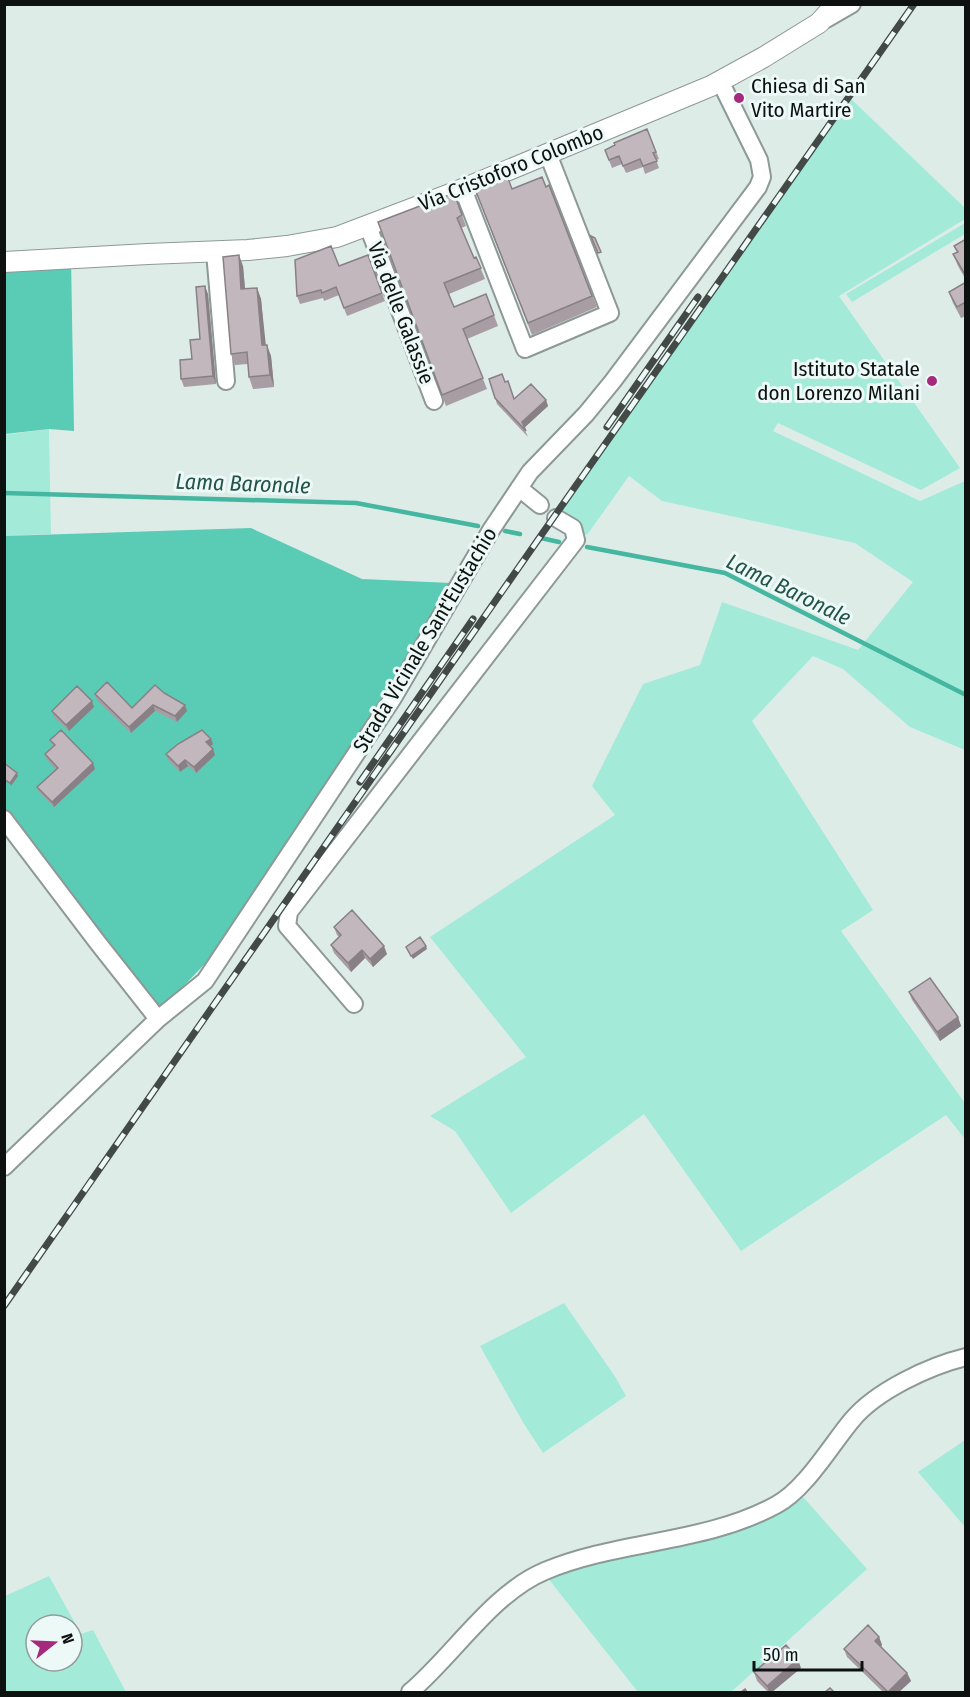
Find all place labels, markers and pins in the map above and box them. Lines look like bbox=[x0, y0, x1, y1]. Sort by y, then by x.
place label: Chiesa di San Vito Martire bbox=[751, 73, 866, 123]
marker: Chiesa di San Vito Martire bbox=[732, 91, 746, 105]
place label: Istituto Statale don Lorenzo Milani bbox=[757, 356, 920, 406]
marker: Istituto Statale don Lorenzo Milani bbox=[925, 374, 939, 388]

